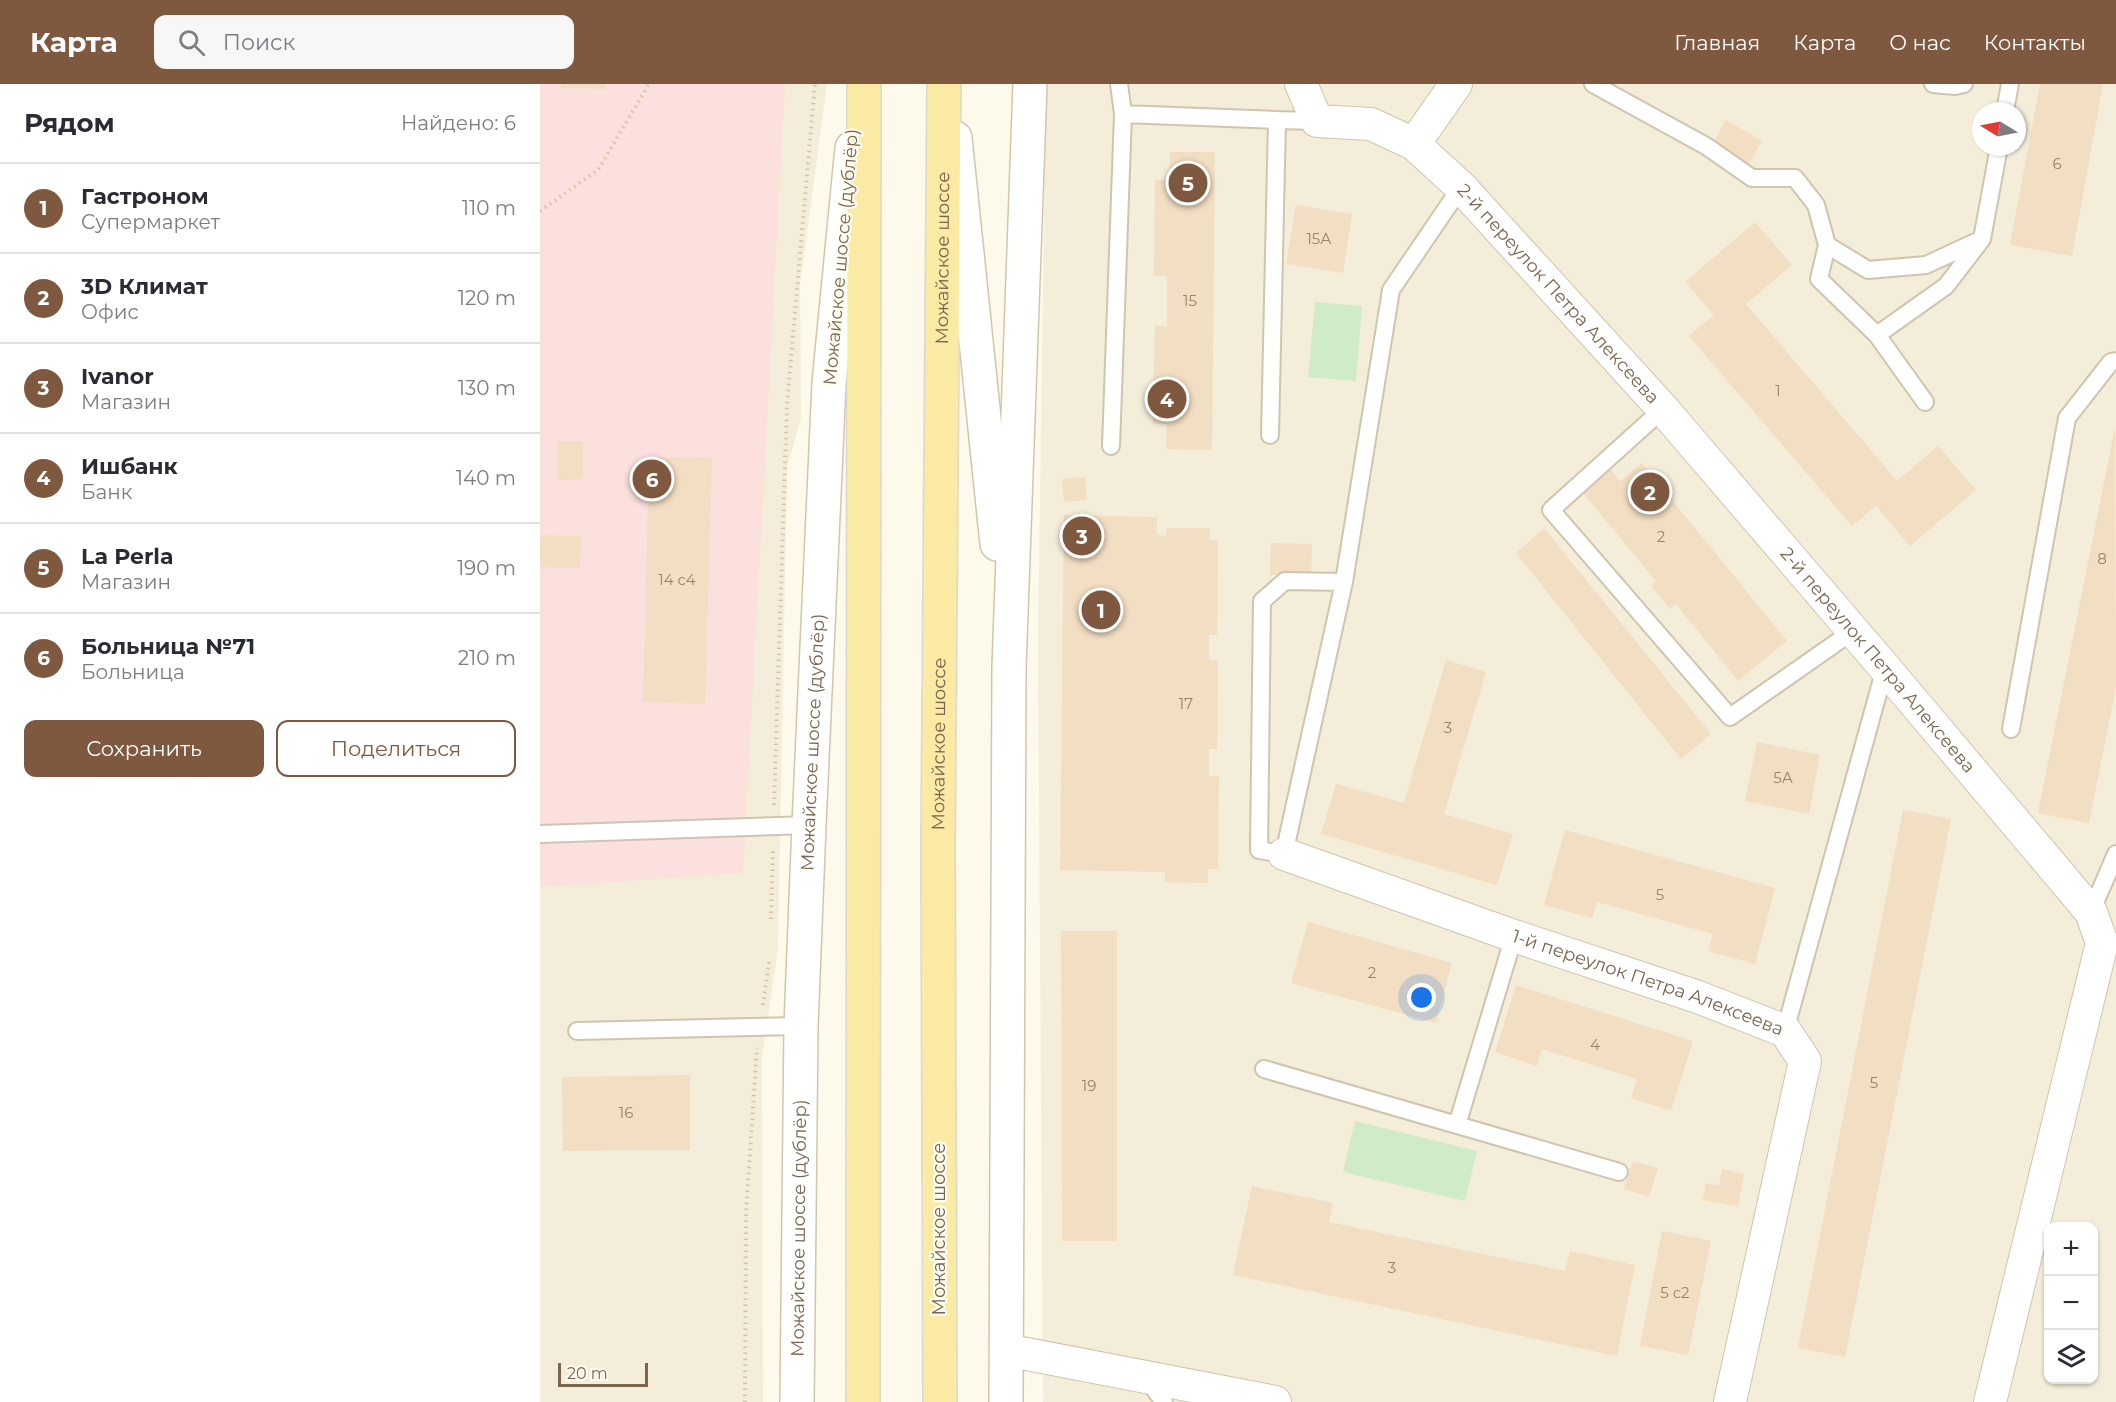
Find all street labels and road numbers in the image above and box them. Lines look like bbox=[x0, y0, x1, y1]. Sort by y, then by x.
street label: Можайское шоссе (дублёр) bbox=[819, 128, 863, 386]
street label: Можайское шоссе bbox=[931, 171, 954, 345]
street label: 2-й переулок Петра Алексеева bbox=[1453, 179, 1664, 408]
street label: 2-й переулок Петра Алексеева bbox=[1775, 543, 1980, 778]
street label: Можайское шоссе (дублёр) bbox=[796, 613, 830, 871]
street label: Можайское шоссе bbox=[927, 657, 950, 831]
street label: 1-й переулок Петра Алексеева bbox=[1509, 925, 1787, 1040]
street label: Можайское шоссе (дублёр) bbox=[786, 1099, 811, 1357]
street label: Можайское шоссе bbox=[928, 1143, 950, 1315]

